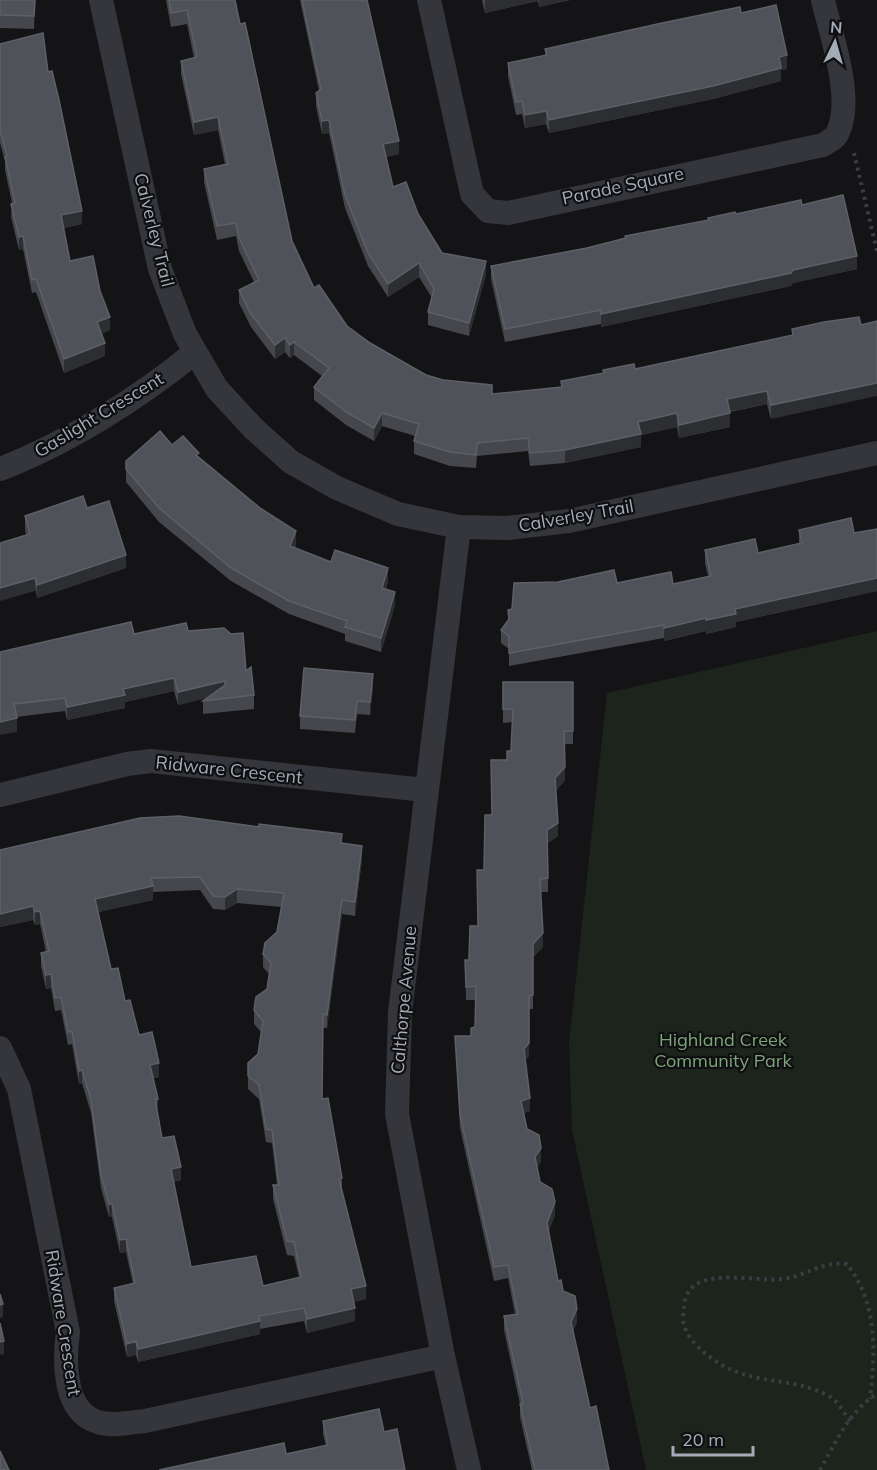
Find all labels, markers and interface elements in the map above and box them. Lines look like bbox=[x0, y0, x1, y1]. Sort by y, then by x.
north arrow bbox=[805, 12, 865, 72]
text: N bbox=[829, 17, 843, 38]
street label: Parade Square bbox=[560, 161, 686, 210]
street label: Calverley Trail bbox=[129, 171, 180, 289]
street label: Gaslight Crescent bbox=[30, 367, 168, 462]
street label: Calverley Trail bbox=[517, 494, 635, 537]
street label: Ridware Crescent bbox=[154, 750, 304, 789]
street label: Calthorpe Avenue bbox=[386, 925, 421, 1075]
park label: Highland Creek Community Park bbox=[654, 1028, 792, 1072]
street label: Ridware Crescent bbox=[41, 1248, 86, 1398]
scale bar bbox=[673, 1419, 752, 1457]
text: 20 m bbox=[682, 1428, 724, 1451]

